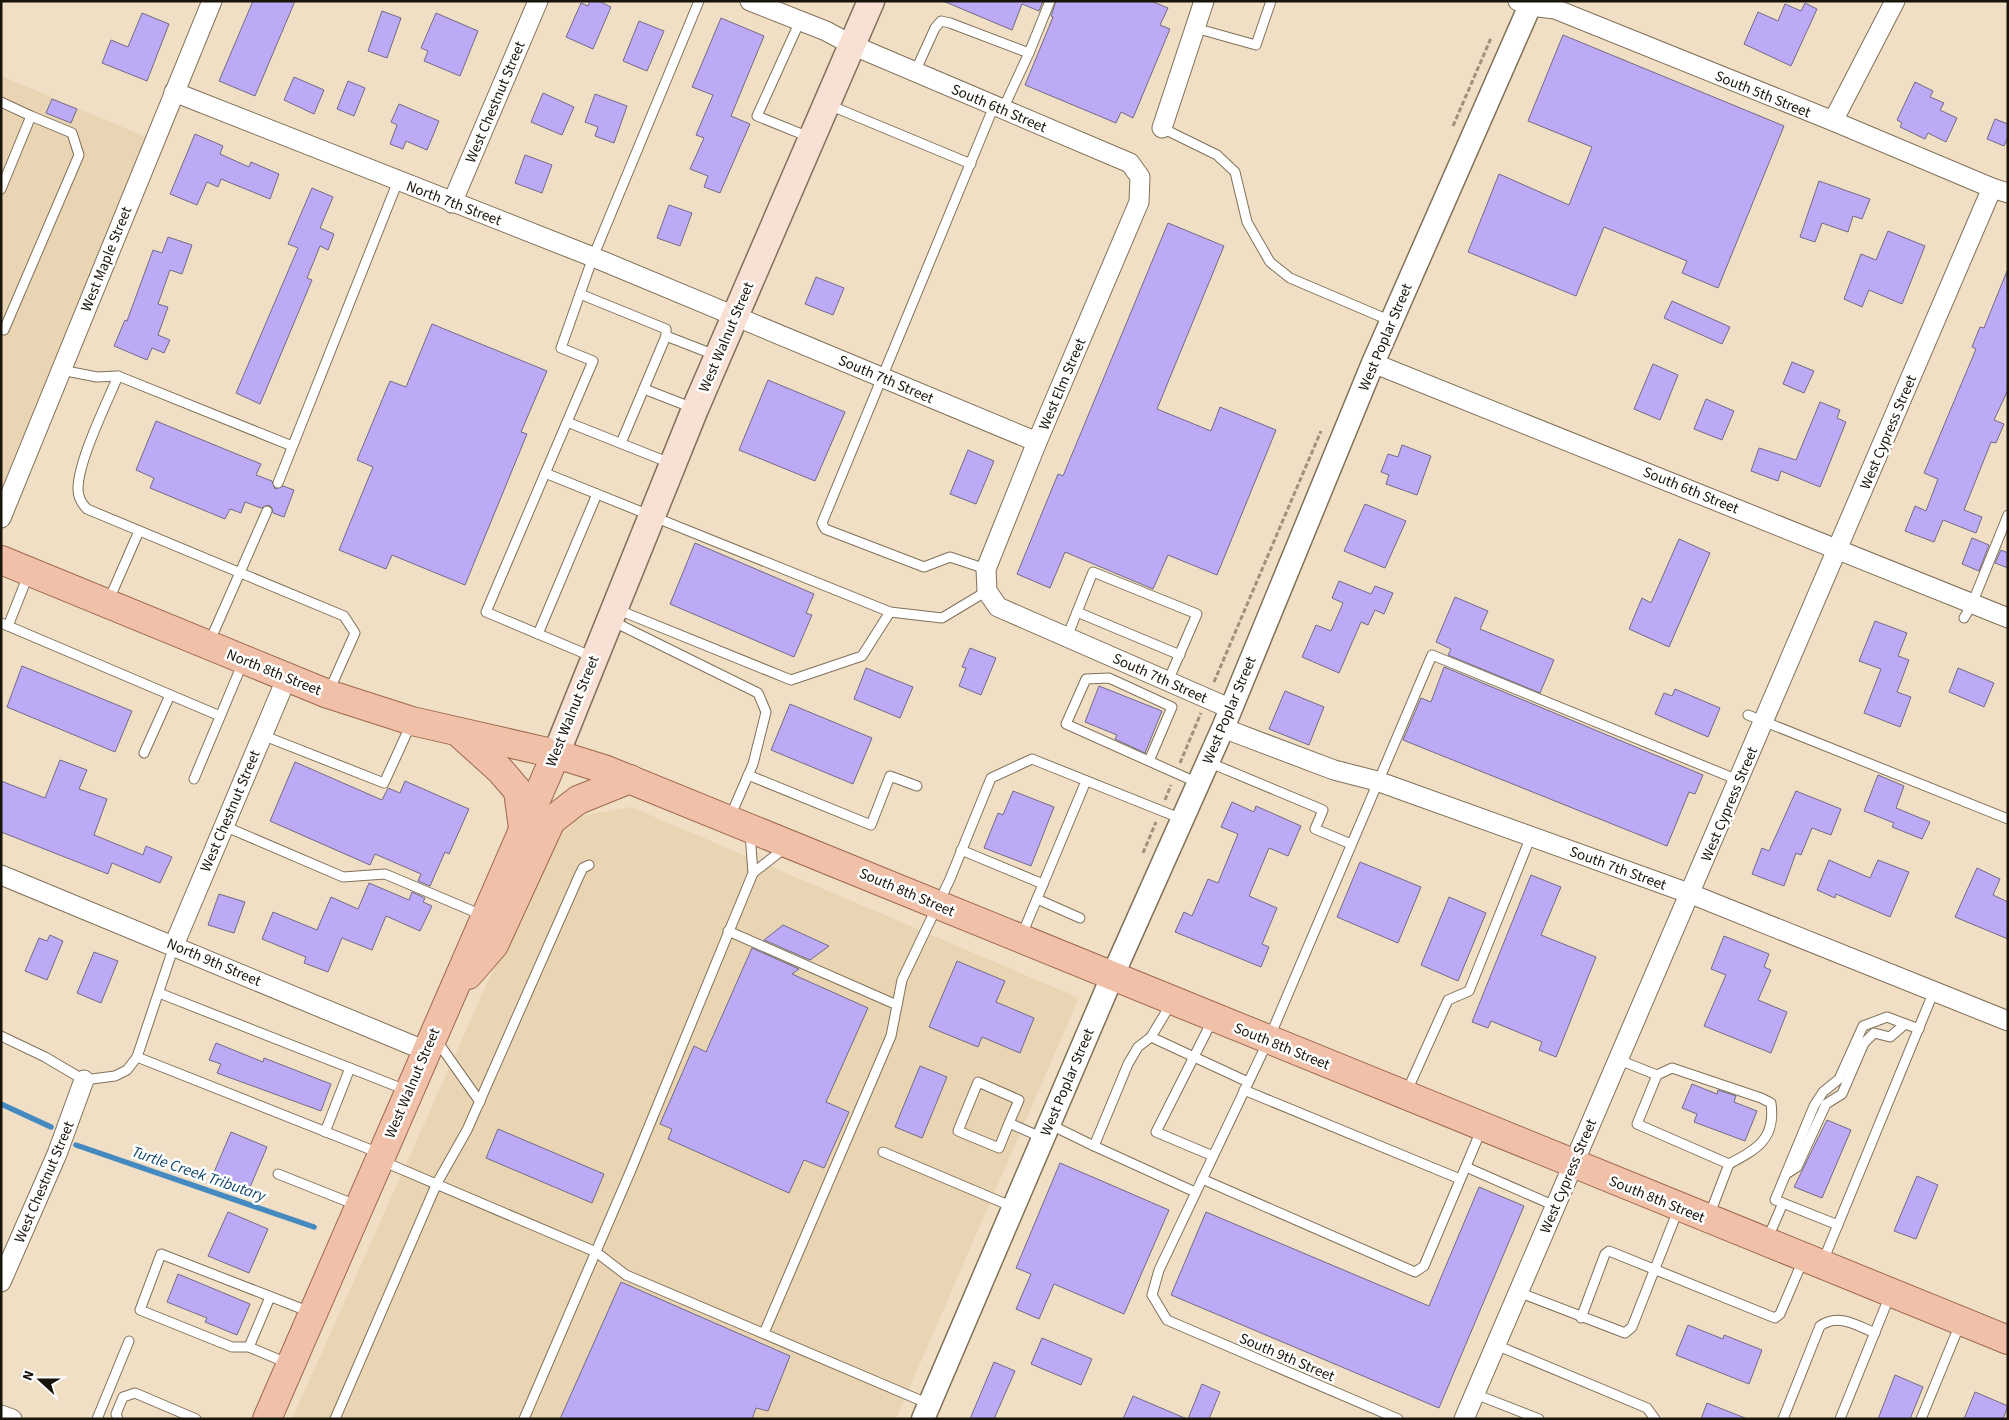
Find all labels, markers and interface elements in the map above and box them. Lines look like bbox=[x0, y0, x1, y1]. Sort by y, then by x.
street label: West Chestnut Street bbox=[460, 38, 531, 166]
street label: South 5th Street bbox=[1712, 66, 1814, 123]
street label: South 6th Street bbox=[948, 79, 1050, 138]
street label: North 7th Street bbox=[403, 176, 505, 231]
street label: West Maple Street bbox=[76, 203, 137, 315]
street label: West Walnut Street bbox=[694, 279, 759, 396]
street label: West Poplar Street bbox=[1353, 280, 1418, 394]
street label: West Elm Street bbox=[1034, 335, 1091, 433]
street label: South 7th Street bbox=[835, 350, 937, 409]
street label: West Cypress Street bbox=[1855, 372, 1922, 493]
street label: South 6th Street bbox=[1640, 462, 1742, 519]
street label: North 8th Street bbox=[223, 644, 324, 701]
street label: South 7th Street bbox=[1109, 648, 1211, 709]
street label: West Walnut Street bbox=[541, 652, 604, 770]
street label: West Poplar Street bbox=[1197, 653, 1262, 767]
street label: West Cypress Street bbox=[1696, 744, 1763, 865]
street label: West Chestnut Street bbox=[195, 747, 266, 875]
street label: South 7th Street bbox=[1566, 841, 1669, 896]
street label: South 8th Street bbox=[856, 863, 958, 922]
street label: North 9th Street bbox=[163, 933, 264, 992]
street label: South 8th Street bbox=[1231, 1018, 1333, 1075]
street label: West Walnut Street bbox=[380, 1025, 445, 1142]
street label: West Poplar Street bbox=[1035, 1025, 1100, 1139]
street label: West Cypress Street bbox=[1535, 1116, 1602, 1237]
street label: West Chestnut Street bbox=[9, 1118, 80, 1246]
water label: Turtle Creek Tributary bbox=[129, 1141, 269, 1207]
street label: South 8th Street bbox=[1606, 1171, 1708, 1228]
street label: South 9th Street bbox=[1236, 1328, 1338, 1387]
north arrow bbox=[15, 1355, 65, 1405]
text: N bbox=[18, 1368, 40, 1384]

